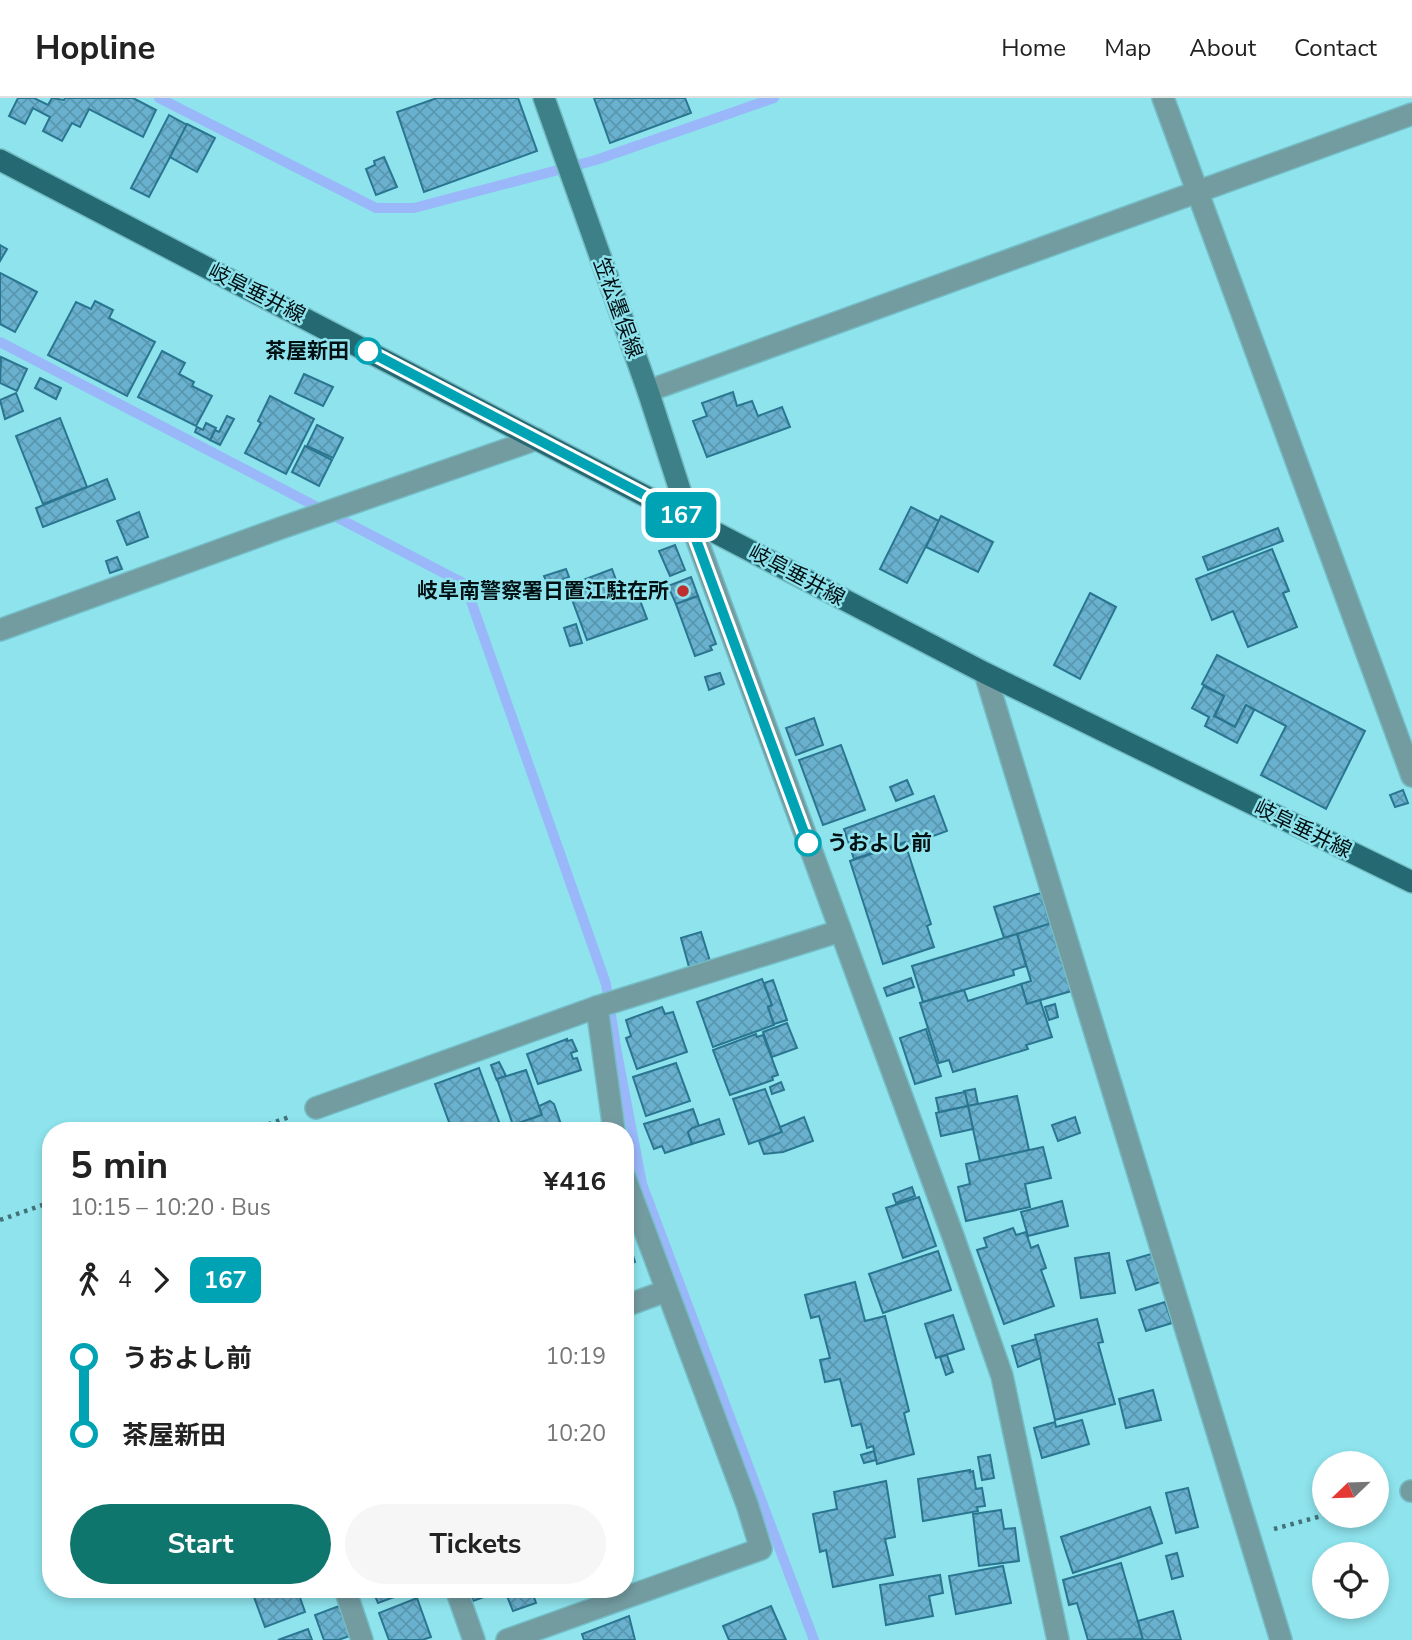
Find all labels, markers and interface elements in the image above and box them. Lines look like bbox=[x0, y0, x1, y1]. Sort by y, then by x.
text: Hopline bbox=[35, 26, 155, 71]
text: Home bbox=[1001, 32, 1066, 64]
text: Map bbox=[1104, 32, 1151, 64]
text: About bbox=[1189, 32, 1256, 64]
text: Contact bbox=[1294, 32, 1377, 64]
street label: 笠松墨俣線 bbox=[587, 254, 649, 362]
street label: 岐阜垂井線 bbox=[204, 257, 310, 329]
place label: 茶屋新田 bbox=[265, 337, 349, 365]
marker: 茶屋新田 bbox=[355, 338, 381, 364]
line badge: 167 bbox=[641, 492, 721, 538]
text: 167 bbox=[659, 499, 703, 531]
street label: 岐阜垂井線 bbox=[744, 538, 850, 612]
place label: 岐阜南警察署日置江駐在所 bbox=[417, 577, 669, 605]
marker: 岐阜南警察署日置江駐在所 bbox=[675, 583, 691, 599]
street label: 岐阜垂井線 bbox=[1250, 793, 1356, 865]
place label: うおよし前 bbox=[827, 829, 932, 857]
marker: うおよし前 bbox=[795, 830, 821, 856]
text: 5 min bbox=[70, 1140, 168, 1191]
text: ¥416 bbox=[544, 1164, 606, 1199]
text: 10:15 – 10:20 · Bus bbox=[70, 1192, 271, 1223]
icon: walk bbox=[70, 1261, 108, 1299]
icon: forward bbox=[142, 1261, 180, 1299]
text: 4 bbox=[118, 1264, 132, 1295]
text: 167 bbox=[204, 1264, 247, 1296]
text: うおよし前 bbox=[122, 1341, 252, 1376]
text: 10:19 bbox=[546, 1341, 606, 1372]
text: 茶屋新田 bbox=[122, 1418, 226, 1453]
text: 10:20 bbox=[546, 1418, 606, 1449]
north arrow bbox=[1312, 1451, 1390, 1528]
map controls bbox=[1312, 1451, 1389, 1619]
button: Start bbox=[70, 1504, 331, 1584]
button: Tickets bbox=[345, 1504, 606, 1584]
button: locate bbox=[1312, 1542, 1389, 1619]

